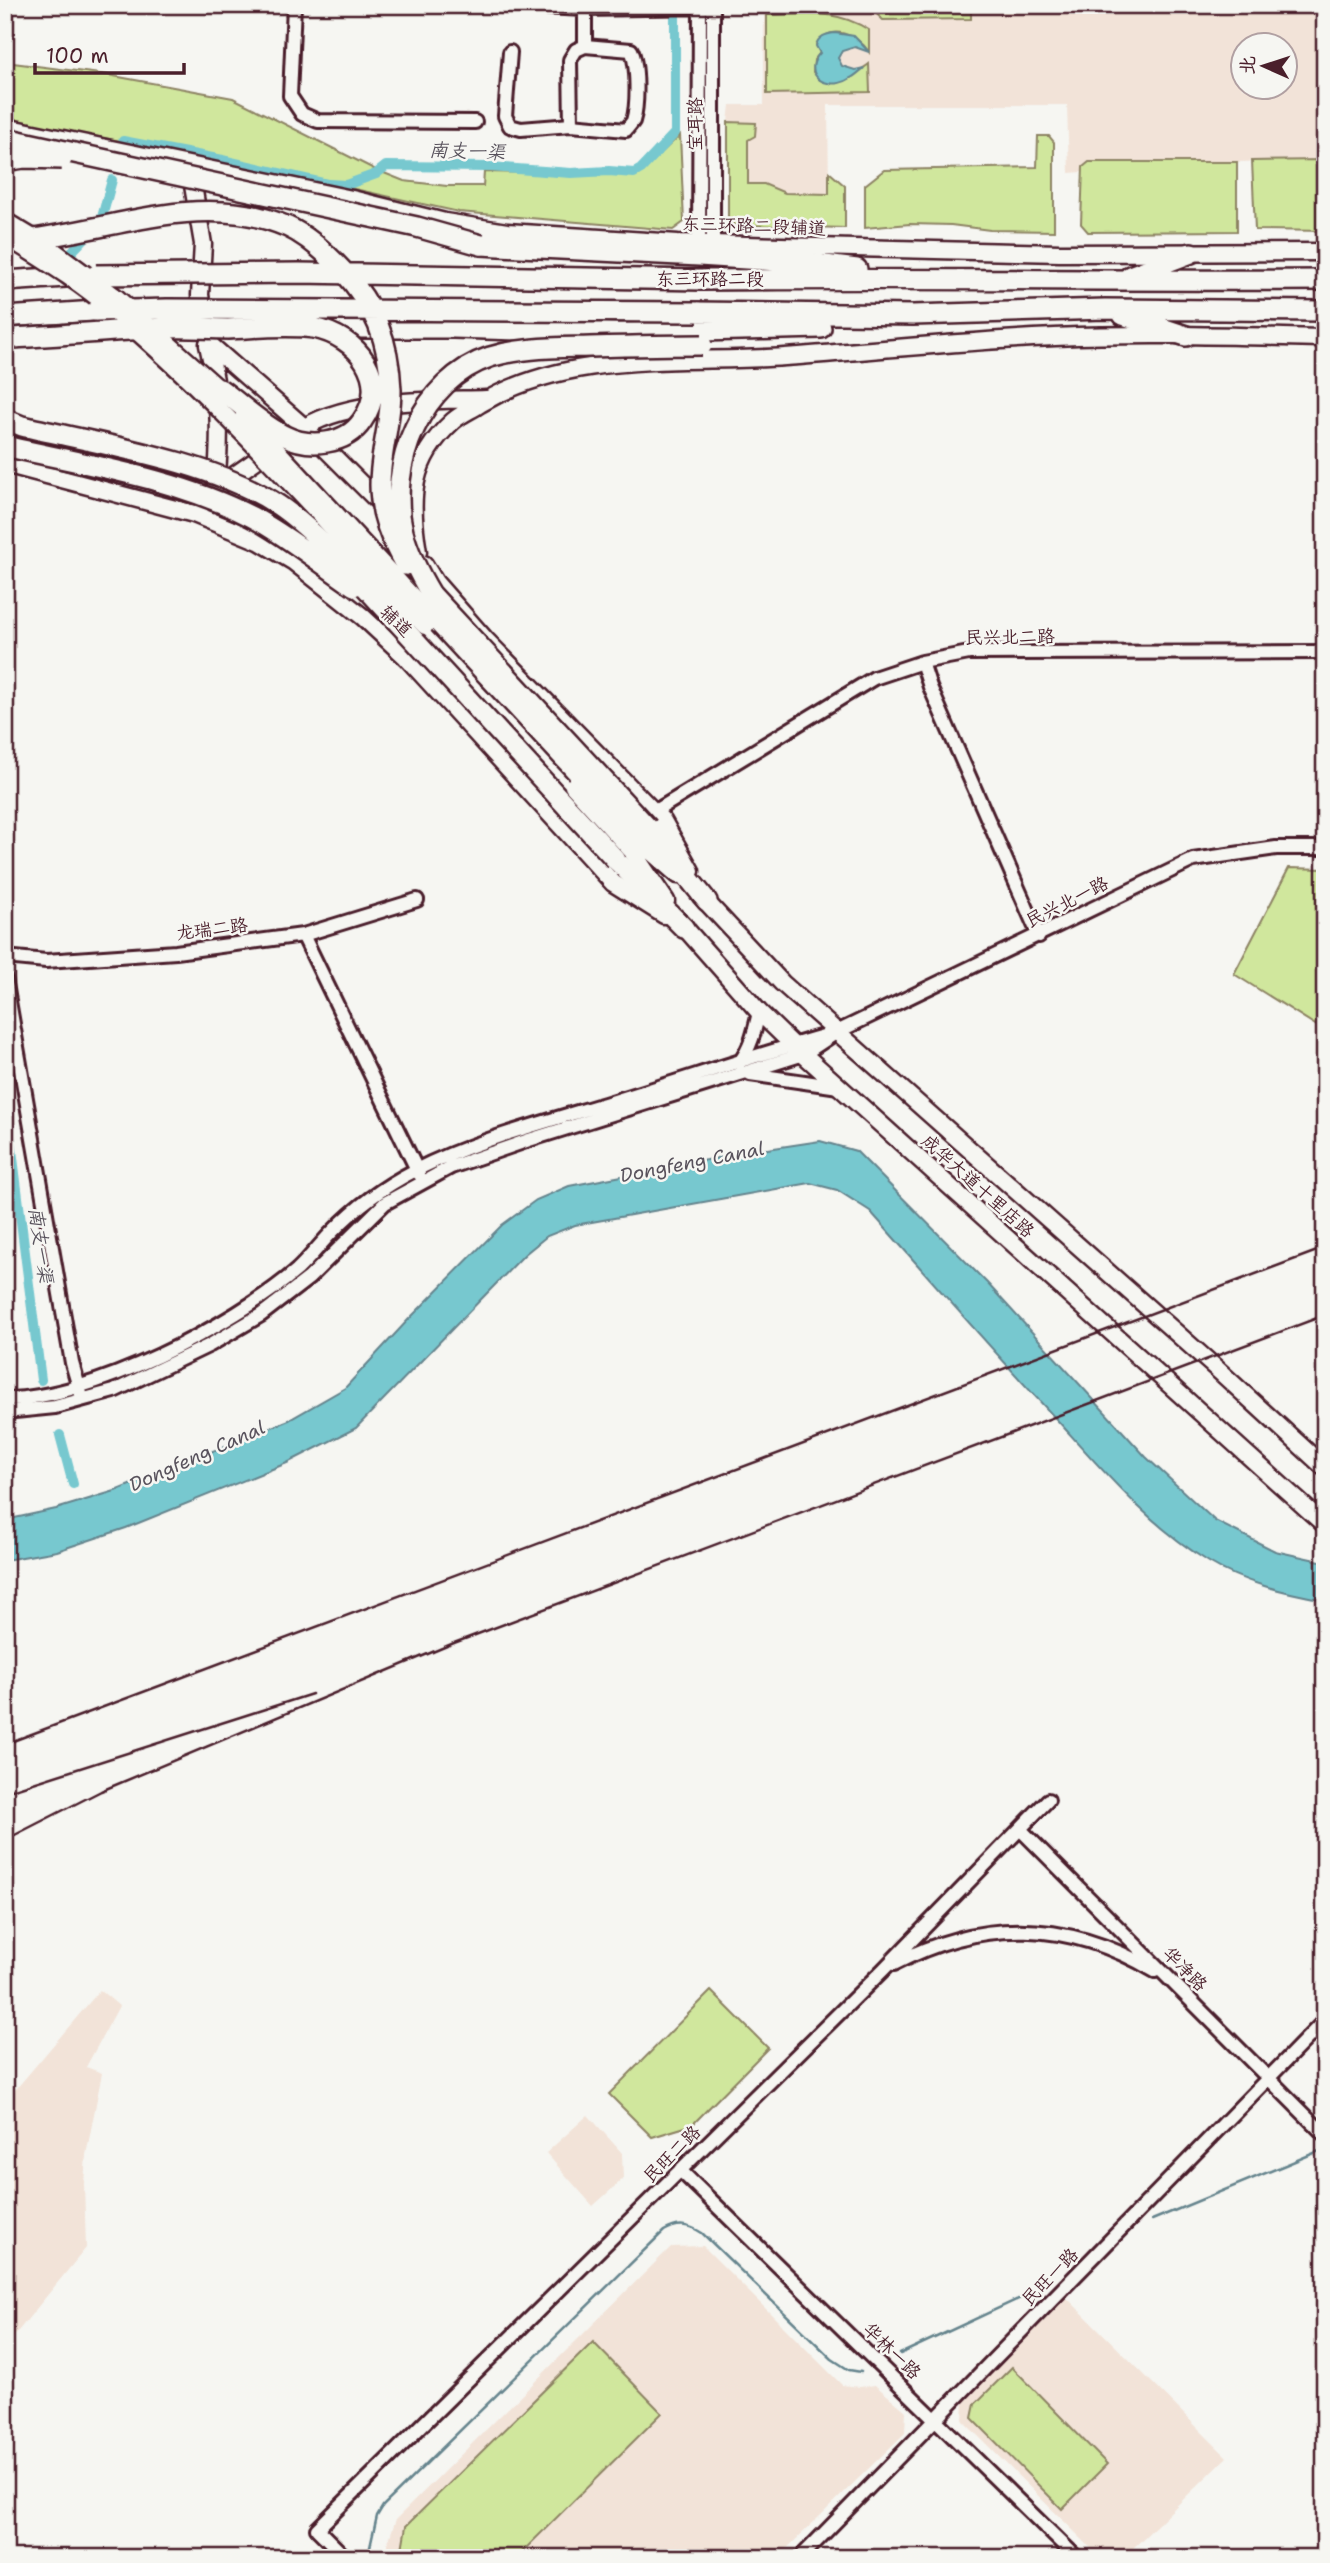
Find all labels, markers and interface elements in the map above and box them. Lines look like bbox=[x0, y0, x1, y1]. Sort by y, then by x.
scale bar bbox=[35, 32, 184, 76]
north arrow bbox=[1228, 32, 1298, 102]
text: 100 m bbox=[46, 42, 109, 70]
text: 北 bbox=[1235, 55, 1261, 75]
street label: 宝耳路 bbox=[683, 97, 707, 151]
water label: 南支一渠 bbox=[429, 137, 507, 165]
street label: 东三环路二段辅道 bbox=[682, 211, 826, 241]
street label: 东三环路二段 bbox=[656, 267, 764, 291]
street label: 辅道 bbox=[375, 600, 417, 642]
street label: 民兴北二路 bbox=[965, 624, 1055, 650]
street label: 民兴北一路 bbox=[1021, 871, 1113, 933]
street label: 龙瑞二路 bbox=[175, 913, 249, 945]
street label: 成华大道十里店路 bbox=[916, 1129, 1040, 1243]
water label: Dongfeng Canal bbox=[618, 1136, 766, 1188]
water label: 南支一渠 bbox=[23, 1206, 59, 1286]
water label: Dongfeng Canal bbox=[125, 1415, 269, 1497]
street label: 华净路 bbox=[1157, 1941, 1213, 1997]
street label: 民旺二路 bbox=[638, 2120, 706, 2188]
street label: 民旺一路 bbox=[1016, 2243, 1084, 2311]
street label: 华林一路 bbox=[858, 2317, 926, 2385]

